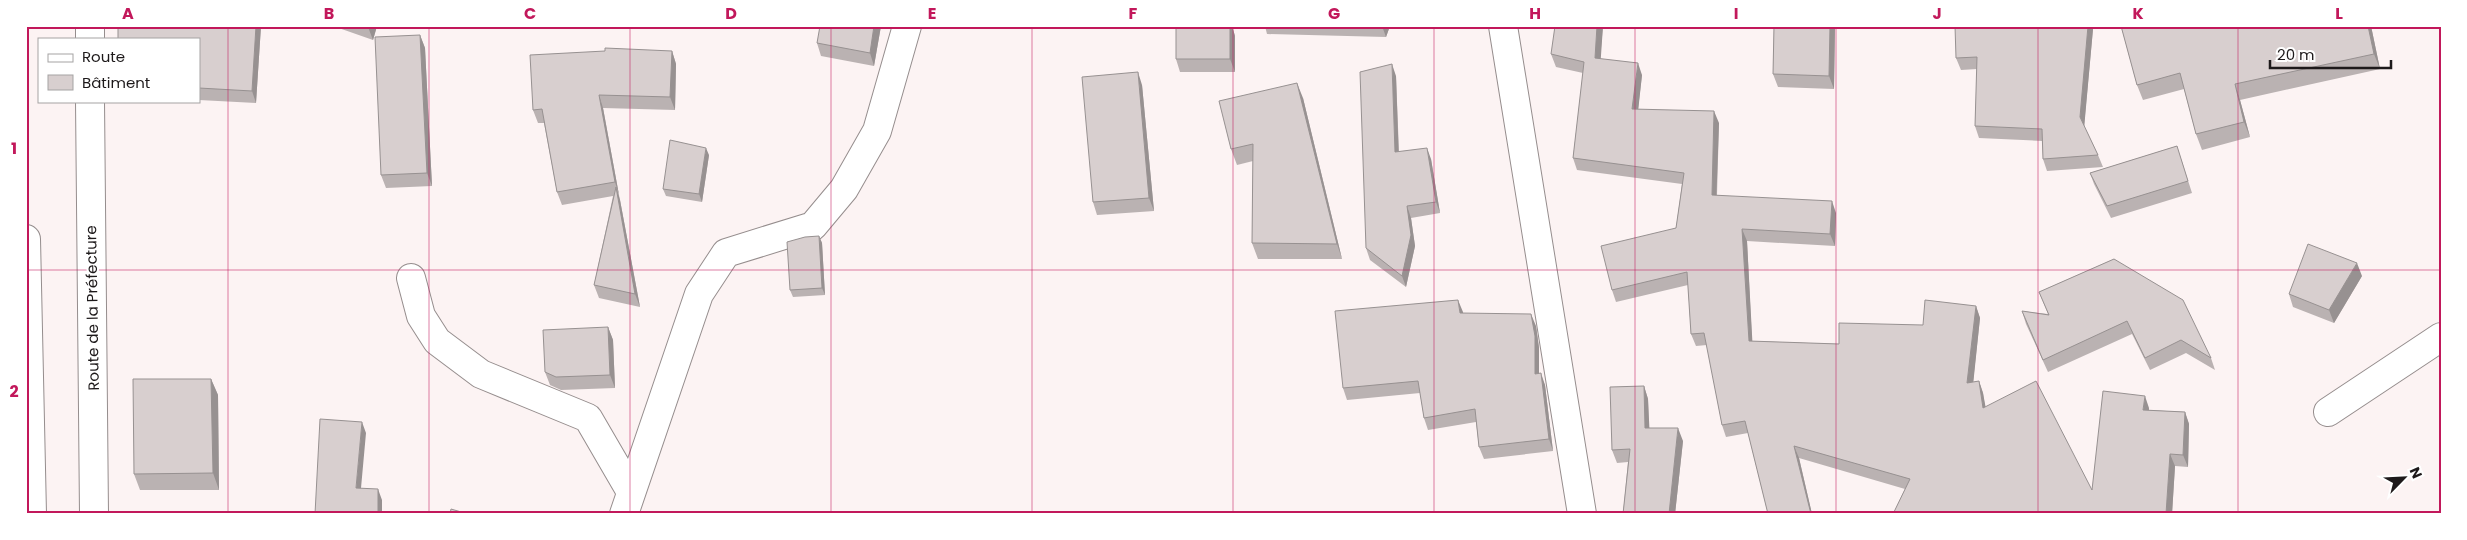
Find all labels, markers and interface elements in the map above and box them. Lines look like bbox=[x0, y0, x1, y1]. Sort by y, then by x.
text: A bbox=[122, 2, 134, 25]
text: B bbox=[324, 2, 334, 25]
text: C bbox=[524, 2, 536, 25]
text: D bbox=[725, 2, 737, 25]
text: E bbox=[928, 2, 936, 25]
text: F bbox=[1129, 2, 1138, 25]
text: G bbox=[1328, 2, 1340, 25]
text: H bbox=[1529, 2, 1541, 25]
text: I bbox=[1734, 2, 1738, 25]
text: J bbox=[1932, 2, 1942, 25]
text: K bbox=[2132, 2, 2144, 25]
text: L bbox=[2335, 2, 2343, 25]
legend bbox=[38, 38, 200, 102]
scale bar bbox=[2270, 38, 2391, 70]
text: 20 m bbox=[2277, 44, 2315, 65]
text: Route bbox=[82, 46, 125, 67]
text: Bâtiment bbox=[82, 72, 150, 93]
text: 1 bbox=[11, 137, 17, 160]
street label: Route de la Préfecture bbox=[80, 225, 104, 391]
text: 2 bbox=[9, 380, 19, 403]
north arrow bbox=[2380, 452, 2430, 502]
text: N bbox=[2405, 464, 2427, 482]

